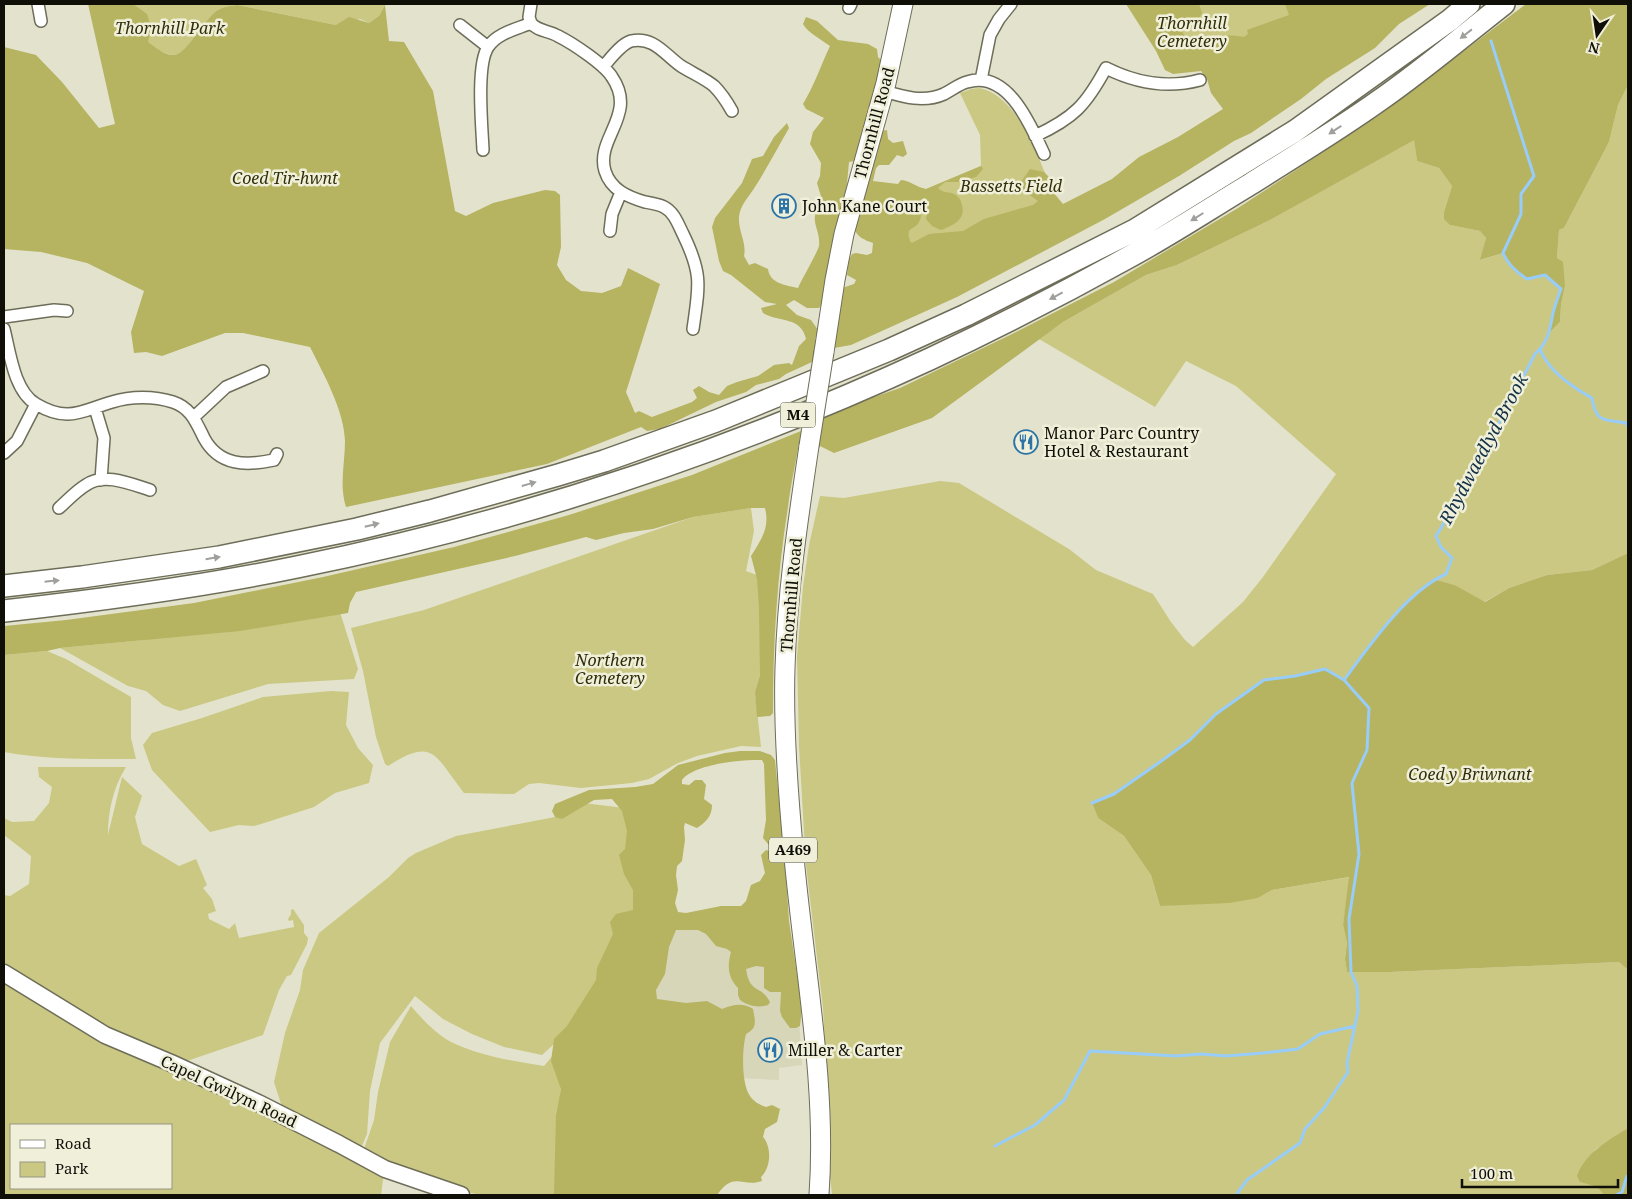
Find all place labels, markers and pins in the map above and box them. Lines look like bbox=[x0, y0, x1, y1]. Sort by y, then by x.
building icon: John Kane Court bbox=[771, 193, 797, 219]
place label: John Kane Court bbox=[801, 195, 928, 217]
place label: Manor Parc Country Hotel & Restaurant bbox=[1044, 422, 1200, 462]
restaurant icon: Manor Parc Country Hotel & Restaurant bbox=[1013, 429, 1039, 455]
restaurant icon: Miller & Carter bbox=[757, 1037, 783, 1063]
place label: Miller & Carter bbox=[788, 1039, 903, 1061]

